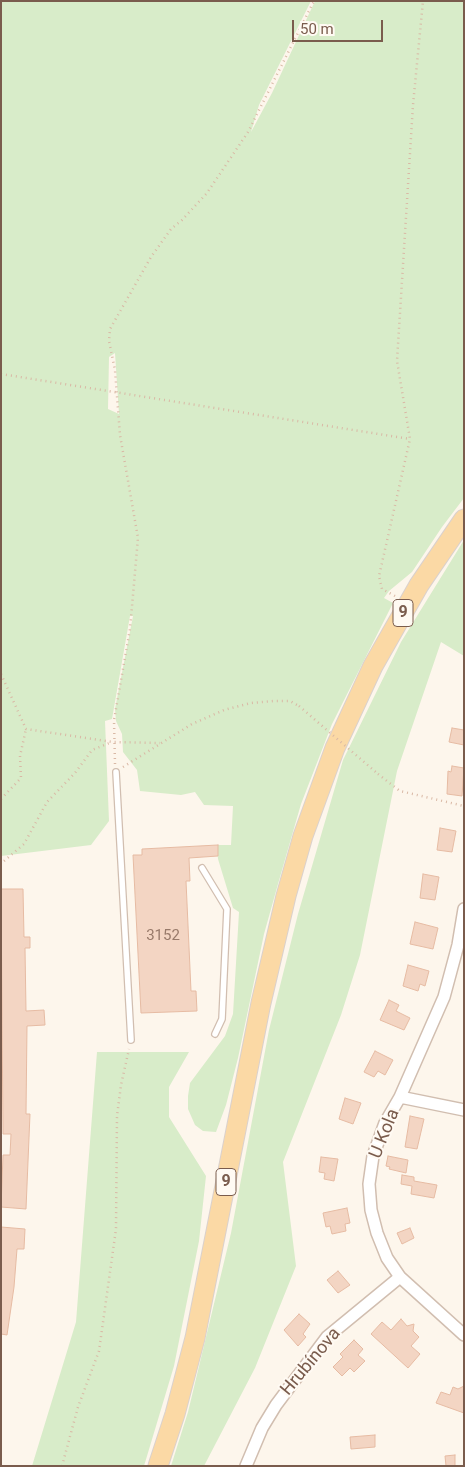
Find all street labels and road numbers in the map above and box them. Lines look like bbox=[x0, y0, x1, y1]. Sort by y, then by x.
road number: 9 bbox=[393, 600, 413, 626]
street label: U Kola bbox=[365, 1106, 405, 1162]
road number: 9 bbox=[216, 1168, 236, 1196]
street label: Hrubínova bbox=[276, 1324, 346, 1400]

